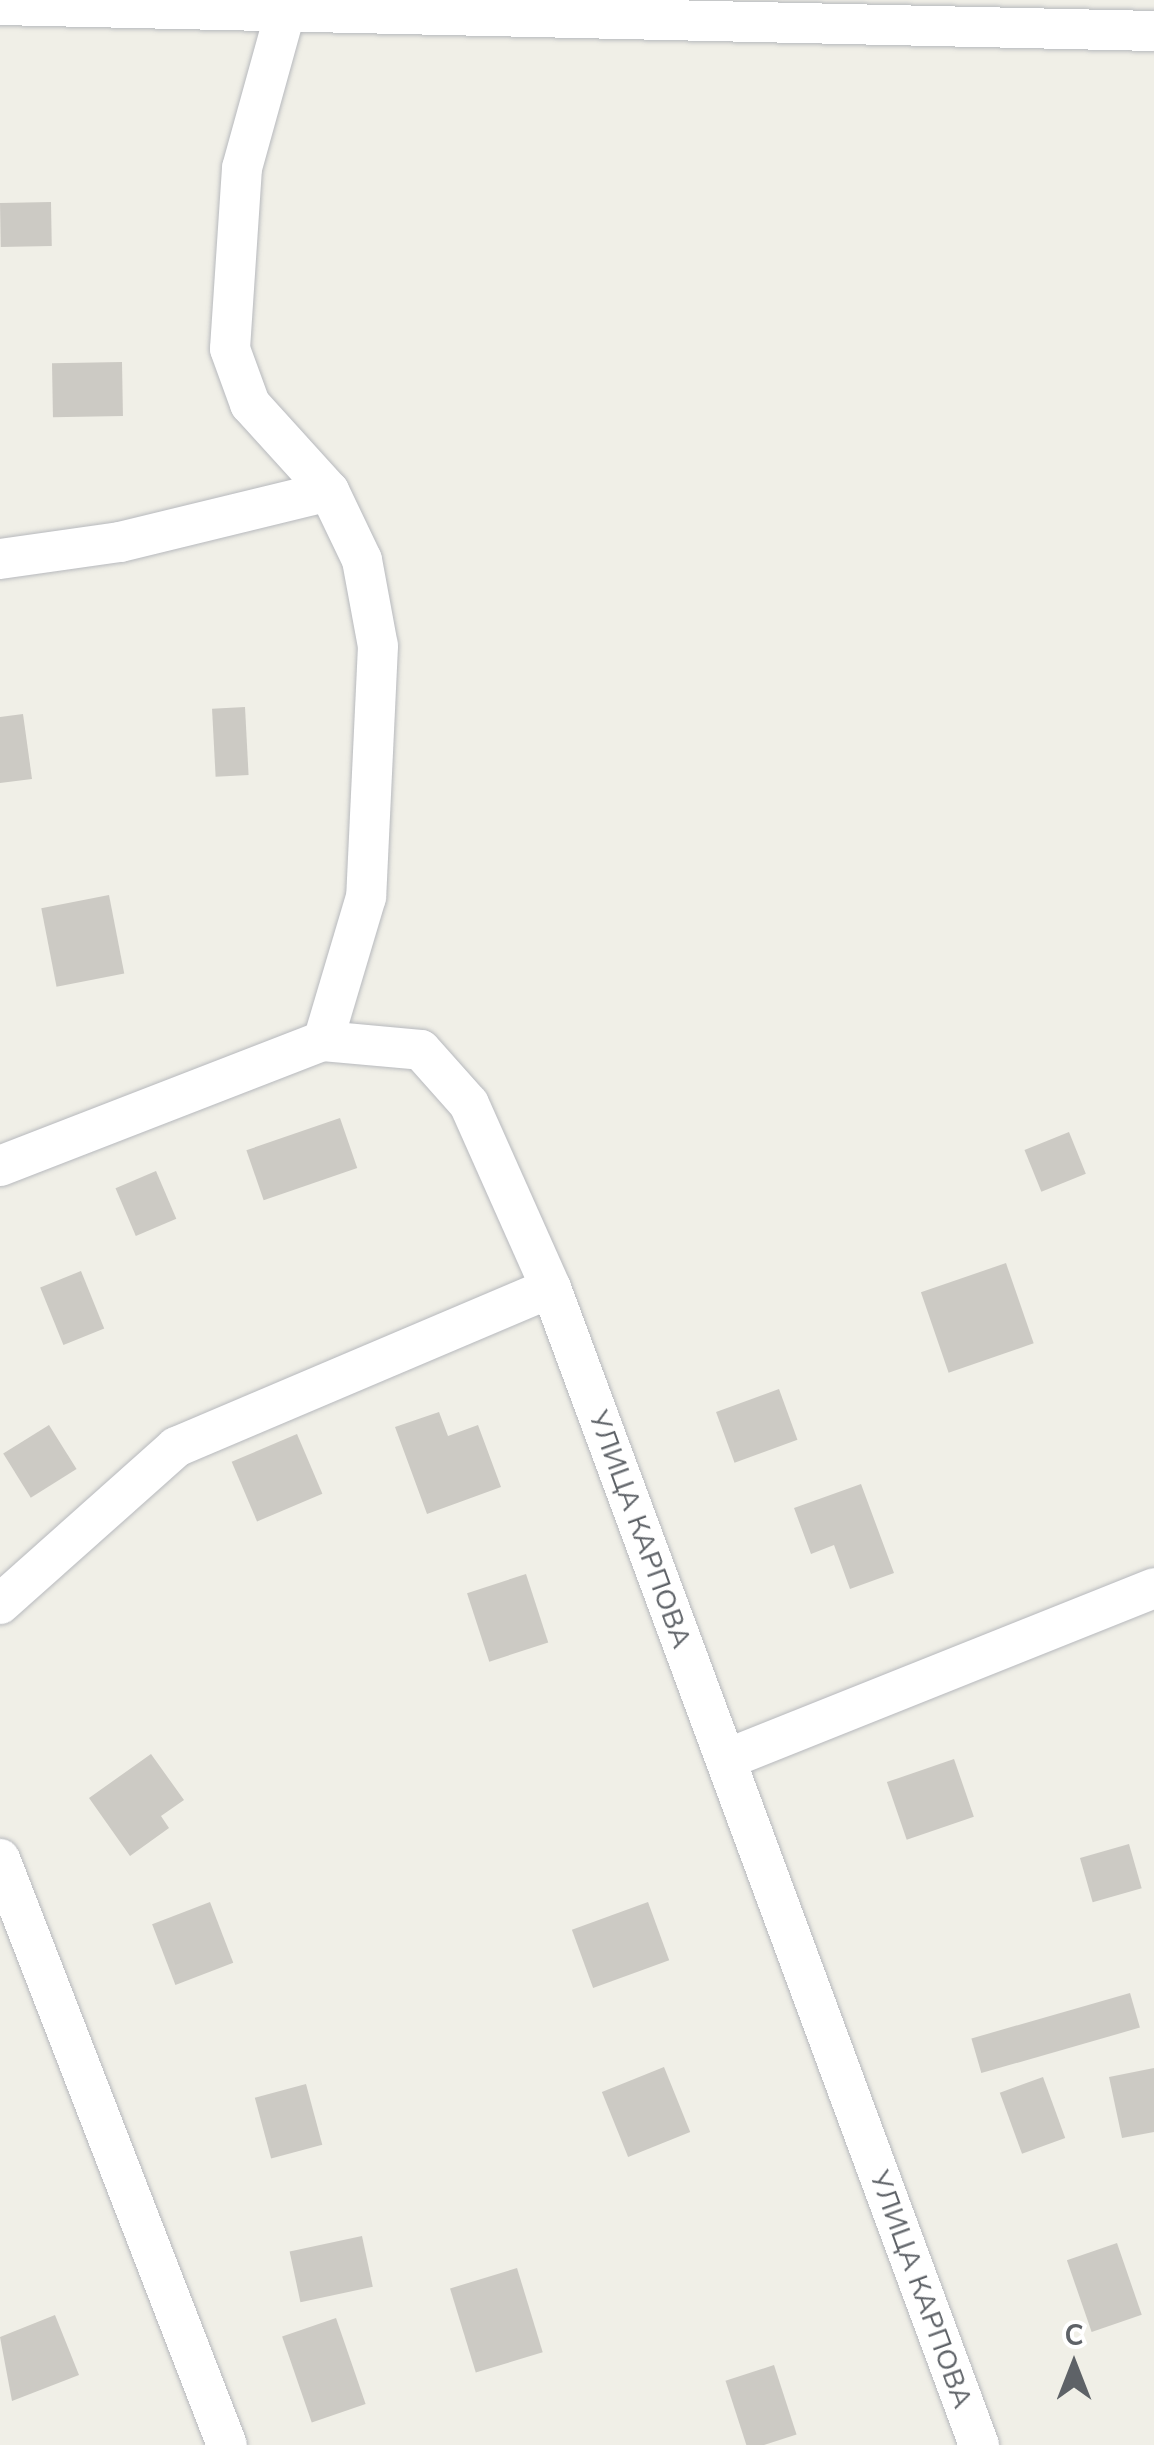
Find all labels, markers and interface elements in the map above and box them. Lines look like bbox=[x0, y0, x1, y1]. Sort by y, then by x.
street label: УЛИЦА КАРПОВА bbox=[582, 1406, 700, 1652]
street label: УЛИЦА КАРПОВА bbox=[863, 2166, 981, 2412]
north arrow bbox=[1024, 2315, 1124, 2415]
text: С bbox=[1064, 2317, 1084, 2352]

